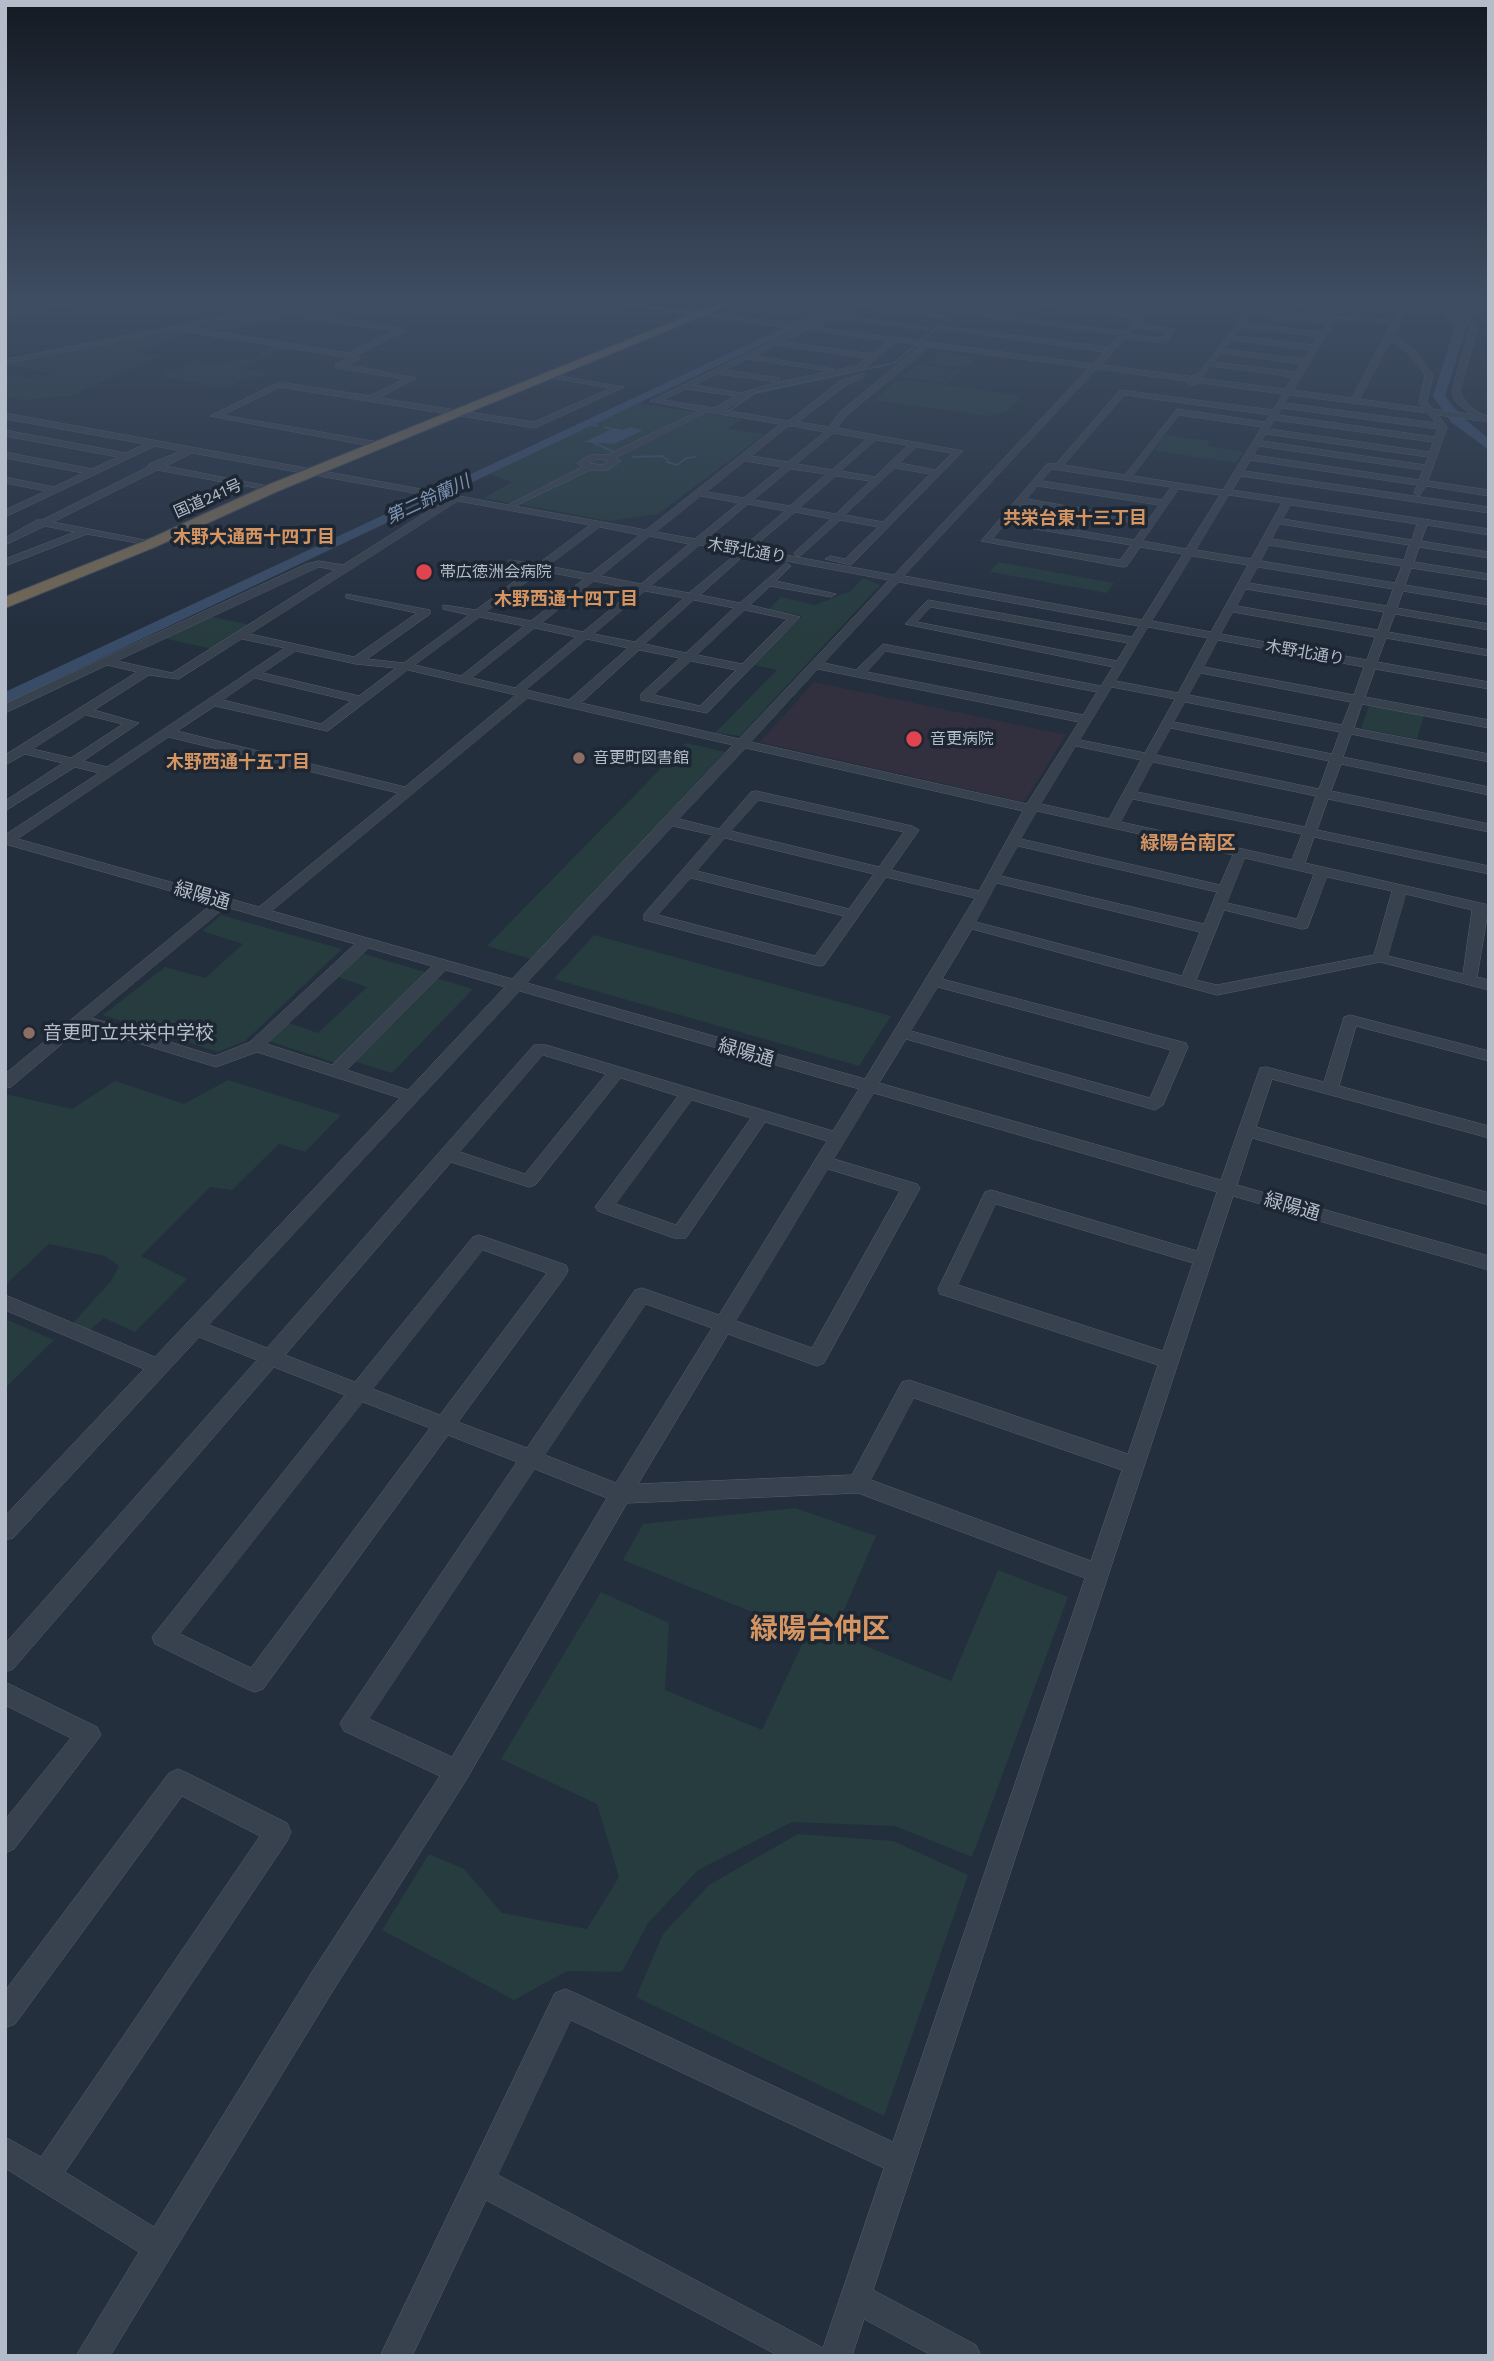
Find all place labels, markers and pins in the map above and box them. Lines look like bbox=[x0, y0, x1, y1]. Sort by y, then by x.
marker: 帯広徳洲会病院 bbox=[414, 562, 434, 582]
place label: 帯広徳洲会病院 bbox=[440, 562, 552, 582]
marker: 音更病院 bbox=[904, 729, 924, 749]
place label: 音更病院 bbox=[930, 729, 994, 749]
place label: 音更町図書館 bbox=[593, 748, 689, 768]
marker: 音更町図書館 bbox=[571, 750, 587, 766]
place label: 音更町立共栄中学校 bbox=[43, 1022, 214, 1044]
marker: 音更町立共栄中学校 bbox=[21, 1025, 37, 1041]

